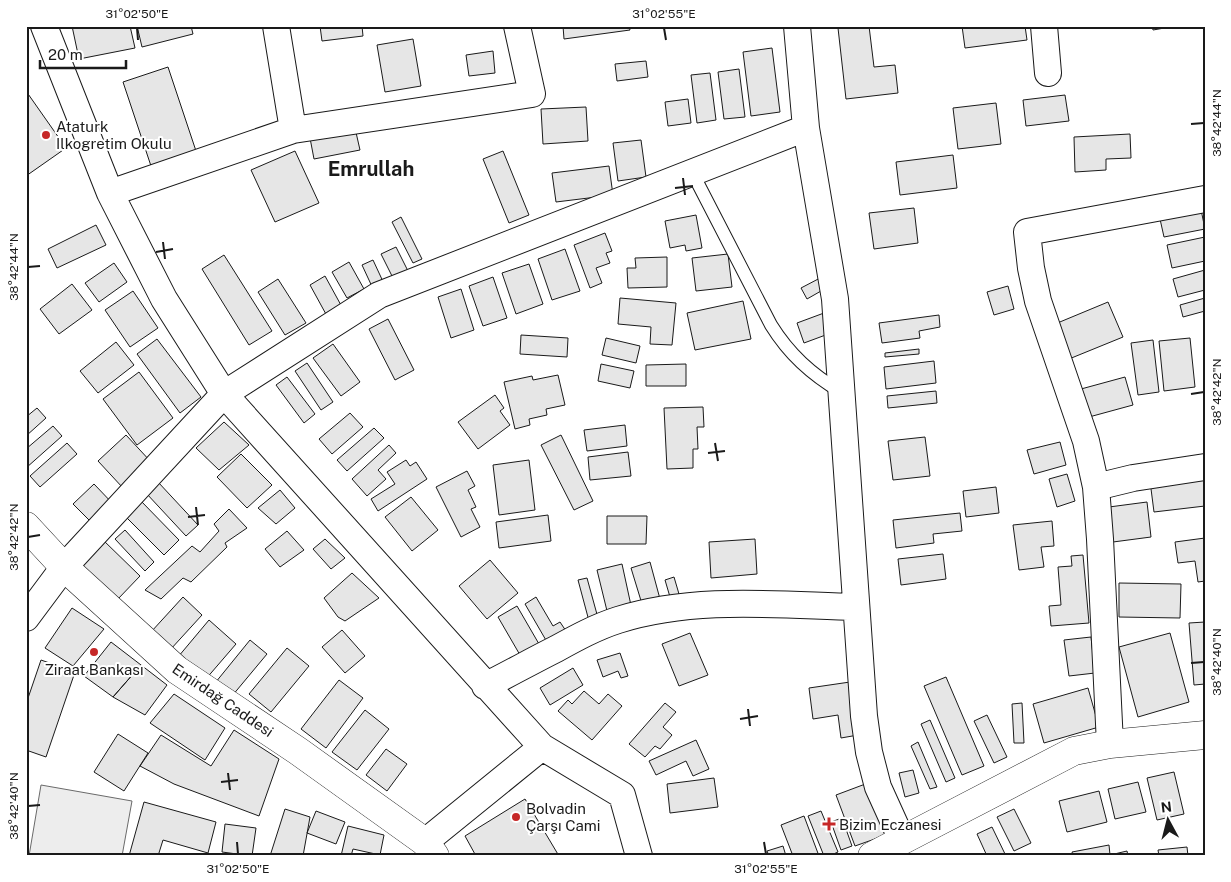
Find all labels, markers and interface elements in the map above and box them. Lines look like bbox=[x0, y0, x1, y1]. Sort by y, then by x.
text: 31°02'50"E bbox=[105, 7, 169, 21]
text: 31°02'55"E bbox=[632, 7, 696, 21]
scale bar bbox=[40, 38, 126, 70]
text: 20 m bbox=[48, 46, 83, 63]
text: 38°42'44"N bbox=[1210, 89, 1224, 157]
place label: Ataturk Ilkogretim Okulu bbox=[56, 118, 172, 152]
marker: Ataturk Ilkogretim Okulu bbox=[40, 129, 52, 141]
district label: Emrullah bbox=[328, 157, 414, 181]
text: 38°42'44"N bbox=[7, 233, 21, 301]
text: 38°42'42"N bbox=[1210, 358, 1224, 426]
text: 38°42'42"N bbox=[7, 503, 21, 571]
text: 38°42'40"N bbox=[1210, 628, 1224, 696]
marker: Ziraat Bankası bbox=[88, 646, 100, 658]
street label: Emirdağ Caddesi bbox=[169, 660, 277, 740]
place label: Ziraat Bankası bbox=[44, 661, 144, 678]
text: 38°42'40"N bbox=[7, 772, 21, 840]
north arrow bbox=[1144, 794, 1194, 844]
text: N bbox=[1160, 798, 1173, 816]
place label: Bolvadin Çarşı Cami bbox=[526, 800, 600, 834]
marker: Bolvadin Çarşı Cami bbox=[510, 811, 522, 823]
place label: Bizim Eczanesi bbox=[839, 816, 942, 833]
marker: Bizim Eczanesi bbox=[823, 818, 835, 830]
text: 31°02'50"E bbox=[206, 862, 270, 876]
text: 31°02'55"E bbox=[734, 862, 798, 876]

